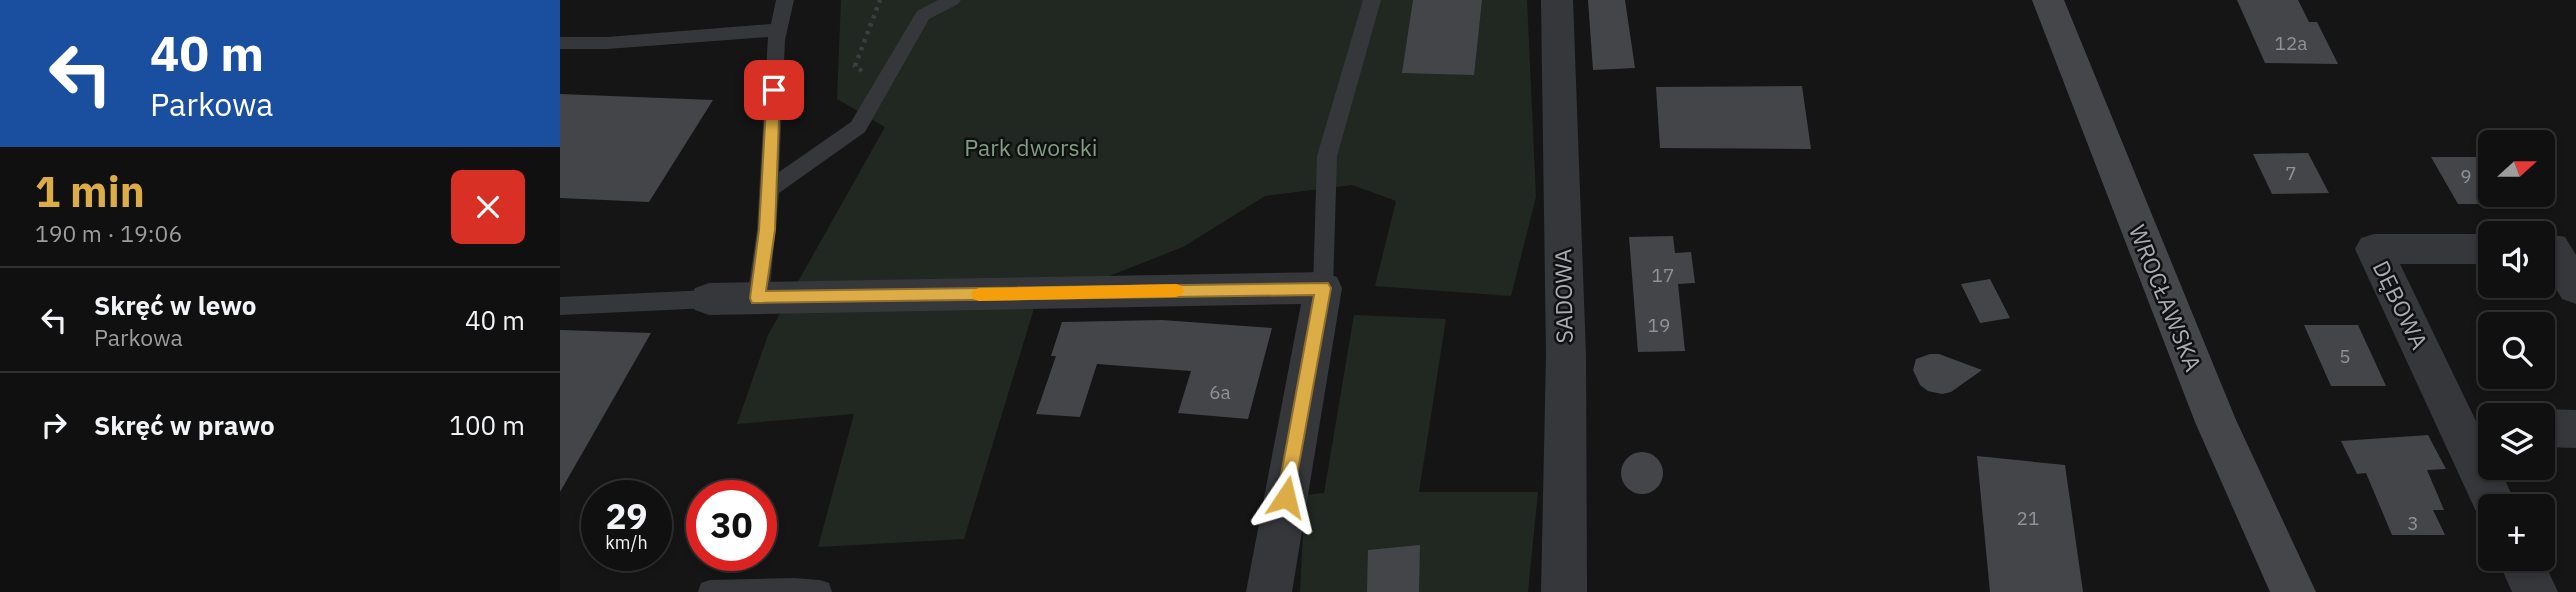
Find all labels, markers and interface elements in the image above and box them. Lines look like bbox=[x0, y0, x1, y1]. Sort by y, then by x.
text: 40 m bbox=[150, 21, 264, 84]
icon: left bbox=[35, 28, 126, 119]
house number: 12a bbox=[2275, 31, 2307, 55]
pin bbox=[744, 60, 804, 120]
icon: arrive bbox=[755, 71, 793, 109]
text: Parkowa bbox=[150, 83, 273, 125]
north arrow bbox=[2478, 130, 2555, 206]
map controls bbox=[2478, 130, 2555, 571]
park label: Park dworski bbox=[964, 132, 1098, 162]
house number: 7 bbox=[2285, 161, 2297, 185]
text: 1 min bbox=[35, 164, 145, 219]
house number: 9 bbox=[2460, 164, 2472, 188]
button: close bbox=[451, 170, 525, 244]
text: 190 m · 19:06 bbox=[35, 218, 182, 248]
street label: WROCŁAWSKA bbox=[2123, 220, 2209, 376]
button: sound bbox=[2478, 221, 2555, 298]
street label: SADOWA bbox=[1547, 248, 1579, 344]
street label: DĘBOWA bbox=[2367, 255, 2435, 354]
house number: 17 bbox=[1652, 263, 1674, 287]
text: Skręć w lewo bbox=[94, 288, 256, 322]
icon: left bbox=[35, 301, 73, 339]
text: 40 m bbox=[465, 303, 525, 337]
button: search bbox=[2478, 312, 2555, 389]
house number: 19 bbox=[1648, 313, 1670, 337]
text: Parkowa bbox=[94, 322, 183, 352]
house number: 5 bbox=[2339, 344, 2351, 368]
house number: 6a bbox=[1209, 380, 1231, 404]
button: layers bbox=[2478, 403, 2555, 480]
icon: right bbox=[35, 406, 73, 444]
text: Skręć w prawo bbox=[94, 408, 275, 442]
text: 100 m bbox=[449, 408, 525, 442]
position arrow bbox=[1249, 460, 1323, 534]
speed limit sign: 30 bbox=[686, 480, 777, 571]
text: 29 bbox=[605, 493, 648, 539]
button: + bbox=[2478, 494, 2555, 571]
house number: 21 bbox=[2017, 506, 2039, 530]
house number: 3 bbox=[2407, 511, 2419, 535]
text: km/h bbox=[605, 531, 648, 554]

